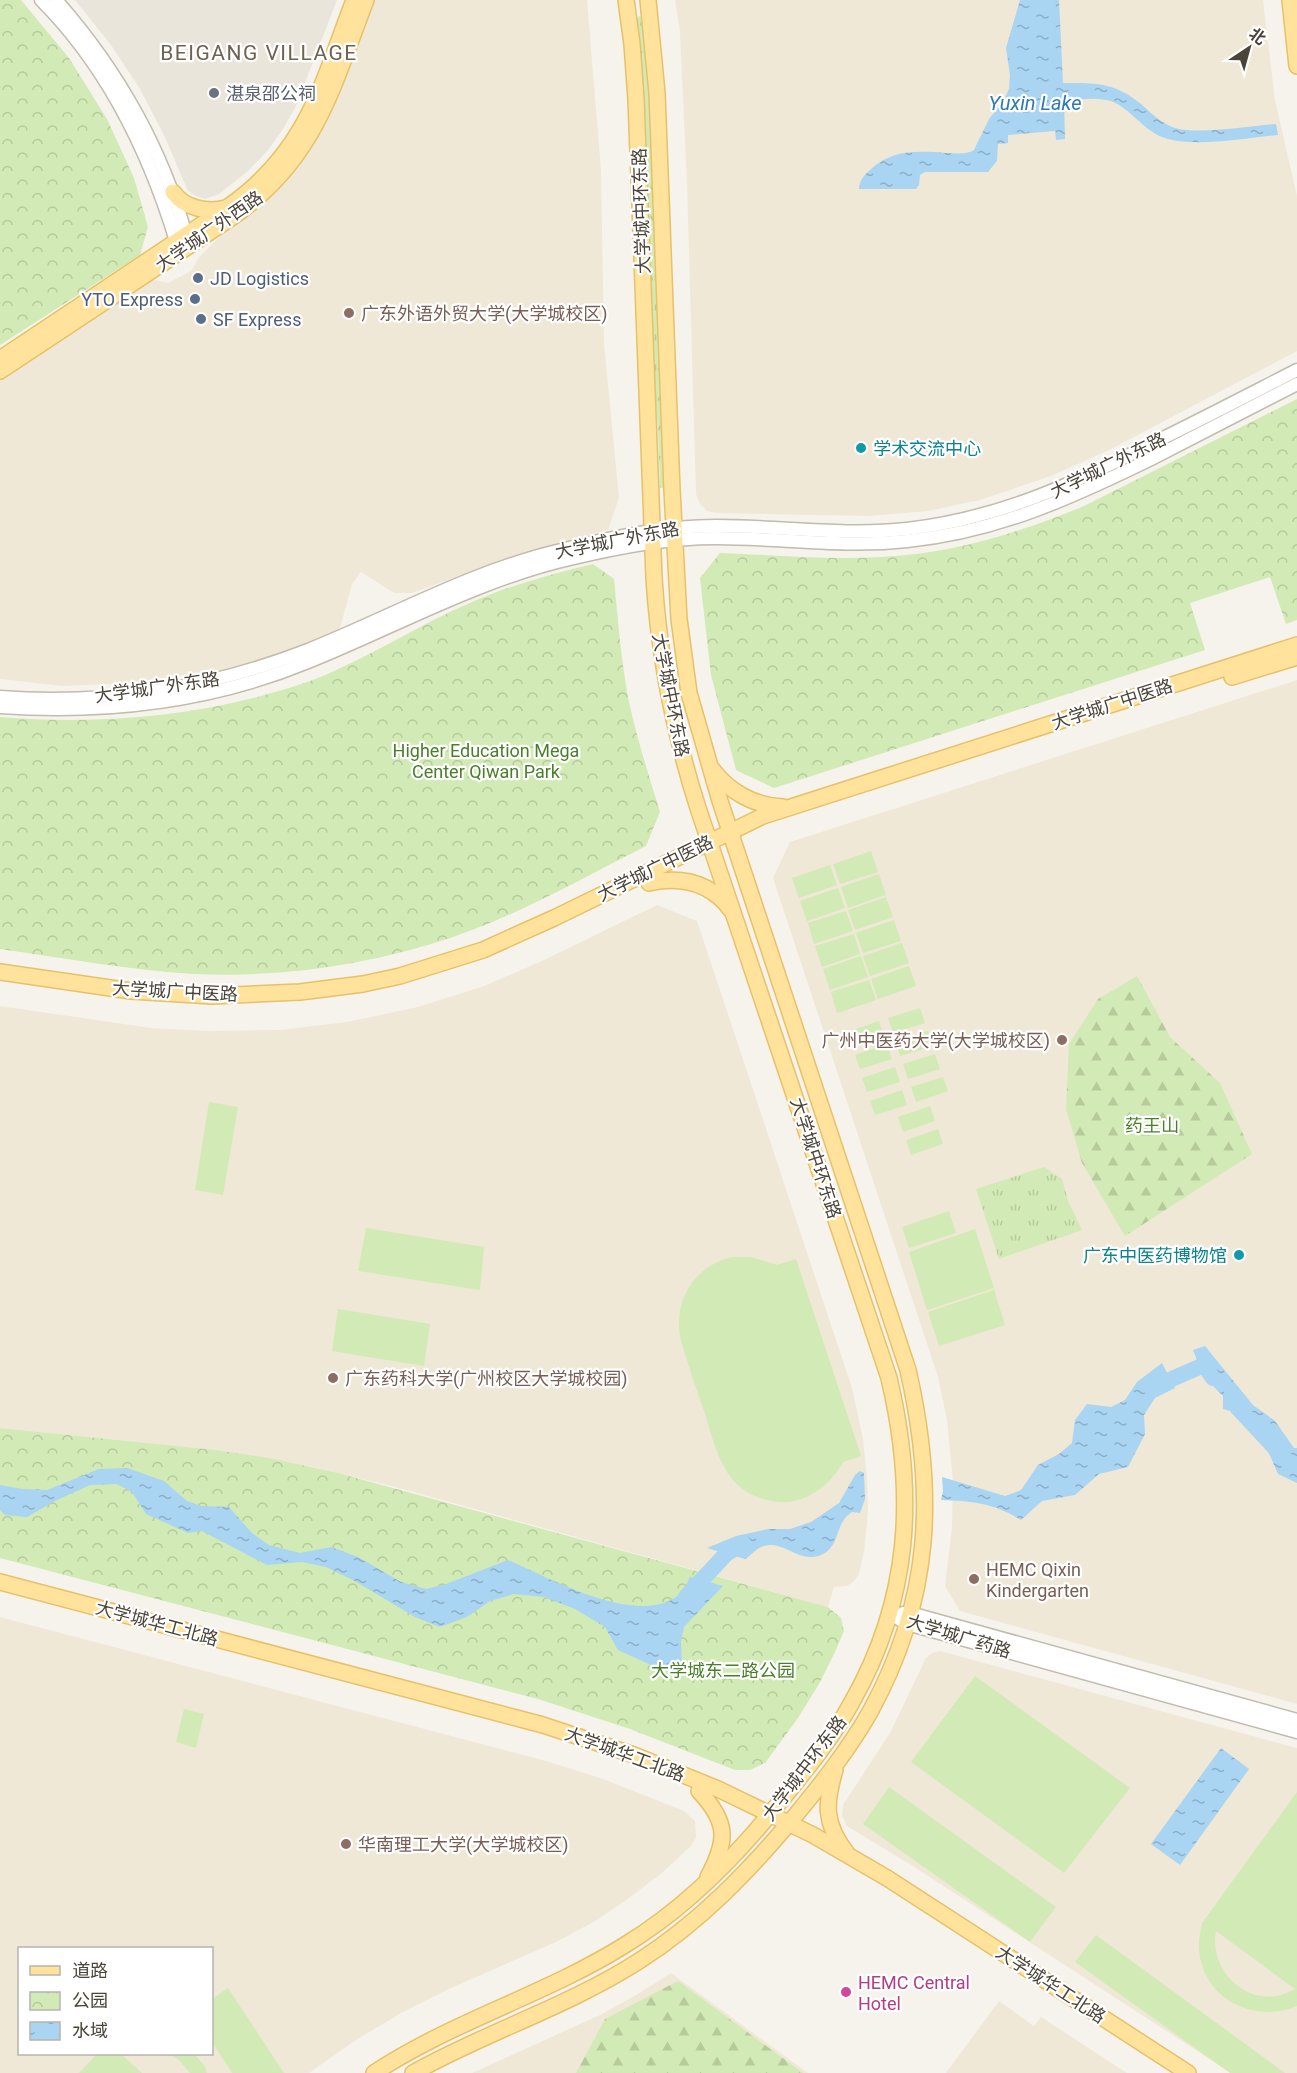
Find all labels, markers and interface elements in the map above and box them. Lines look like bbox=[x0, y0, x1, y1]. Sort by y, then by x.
north arrow bbox=[1219, 18, 1279, 78]
text: 北 bbox=[1245, 24, 1270, 49]
district label: BEIGANG VILLAGE bbox=[160, 41, 358, 65]
place label: 湛泉邵公祠 bbox=[226, 83, 316, 104]
marker: 湛泉邵公祠 bbox=[207, 86, 221, 100]
water label: Yuxin Lake bbox=[989, 91, 1081, 115]
street label: 大学城中环东路 bbox=[628, 148, 654, 274]
street label: 大学城广外西路 bbox=[151, 186, 267, 276]
place label: JD Logistics bbox=[210, 268, 309, 289]
marker: JD Logistics bbox=[191, 271, 205, 285]
place label: YTO Express bbox=[81, 289, 183, 310]
marker: YTO Express bbox=[188, 292, 202, 306]
place label: 广东外语外贸大学(大学城校区) bbox=[361, 303, 607, 325]
marker: 广东外语外贸大学(大学城校区) bbox=[342, 306, 356, 320]
place label: SF Express bbox=[213, 309, 301, 330]
marker: SF Express bbox=[194, 312, 208, 326]
street label: 大学城广外东路 bbox=[1047, 428, 1169, 502]
place label: 学术交流中心 bbox=[873, 438, 981, 459]
marker: 学术交流中心 bbox=[854, 441, 868, 455]
street label: 大学城广外东路 bbox=[553, 518, 681, 562]
street label: 大学城中环东路 bbox=[649, 631, 693, 759]
street label: 大学城广外东路 bbox=[93, 668, 221, 706]
street label: 大学城广中医路 bbox=[1049, 675, 1175, 733]
park label: Higher Education Mega Center Qiwan Park bbox=[393, 740, 579, 782]
street label: 大学城广中医路 bbox=[594, 831, 716, 905]
street label: 大学城广中医路 bbox=[112, 977, 238, 1005]
place label: 广州中医药大学(大学城校区) bbox=[822, 1030, 1050, 1052]
marker: 广州中医药大学(大学城校区) bbox=[1055, 1033, 1069, 1047]
street label: 大学城中环东路 bbox=[787, 1095, 845, 1221]
park label: 药王山 bbox=[1125, 1115, 1179, 1136]
place label: 广东中医药博物馆 bbox=[1083, 1245, 1227, 1266]
marker: 广东中医药博物馆 bbox=[1232, 1248, 1246, 1262]
place label: 广东药科大学(广州校区大学城校园) bbox=[345, 1368, 627, 1390]
marker: 广东药科大学(广州校区大学城校园) bbox=[326, 1371, 340, 1385]
place label: HEMC Qixin Kindergarten bbox=[986, 1559, 1089, 1601]
marker: HEMC Qixin Kindergarten bbox=[967, 1572, 981, 1586]
street label: 大学城华工北路 bbox=[93, 1597, 221, 1649]
street label: 大学城广药路 bbox=[904, 1610, 1014, 1662]
park label: 大学城东二路公园 bbox=[651, 1660, 795, 1681]
street label: 大学城中环东路 bbox=[758, 1711, 850, 1825]
street label: 大学城华工北路 bbox=[562, 1723, 688, 1785]
place label: 华南理工大学(大学城校区) bbox=[358, 1834, 568, 1856]
marker: 华南理工大学(大学城校区) bbox=[339, 1837, 353, 1851]
street label: 大学城华工北路 bbox=[992, 1941, 1110, 2027]
legend bbox=[18, 1947, 213, 2055]
text: 道路 bbox=[72, 1960, 108, 1981]
place label: HEMC Central Hotel bbox=[858, 1972, 970, 2014]
marker: HEMC Central Hotel bbox=[839, 1985, 853, 1999]
text: 公园 bbox=[72, 1990, 108, 2011]
text: 水域 bbox=[72, 2020, 108, 2041]

